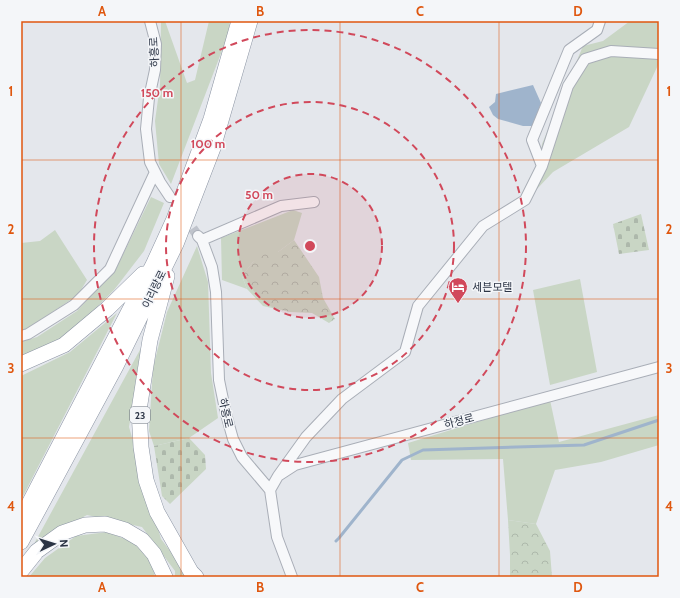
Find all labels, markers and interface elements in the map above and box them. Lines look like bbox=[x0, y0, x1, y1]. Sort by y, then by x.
text: A bbox=[98, 3, 107, 19]
text: B bbox=[256, 3, 264, 19]
text: C bbox=[416, 3, 424, 19]
text: D bbox=[573, 3, 583, 19]
street label: 하흥로 bbox=[146, 36, 162, 68]
text: 1 bbox=[9, 83, 13, 99]
text: 1 bbox=[667, 83, 671, 99]
text: 150 m bbox=[141, 85, 173, 100]
text: 100 m bbox=[191, 136, 225, 151]
text: 50 m bbox=[245, 187, 273, 202]
text: 2 bbox=[8, 221, 15, 237]
text: 2 bbox=[666, 221, 673, 237]
centre of rings bbox=[303, 239, 317, 253]
street label: 아리랑로 bbox=[139, 268, 169, 310]
hotel icon: 세븐모텔 bbox=[447, 276, 469, 304]
place label: 세븐모텔 bbox=[472, 280, 512, 294]
text: 3 bbox=[7, 360, 15, 376]
text: 3 bbox=[665, 360, 673, 376]
street label: 하흥로 bbox=[216, 397, 236, 429]
road number: 23 bbox=[130, 407, 150, 423]
street label: 하정로 bbox=[443, 410, 475, 432]
text: 4 bbox=[7, 498, 15, 514]
text: 4 bbox=[665, 498, 673, 514]
north arrow bbox=[34, 524, 74, 564]
text: N bbox=[57, 539, 71, 548]
text: A bbox=[98, 579, 107, 595]
text: B bbox=[256, 579, 264, 595]
text: C bbox=[416, 579, 424, 595]
text: D bbox=[573, 579, 583, 595]

